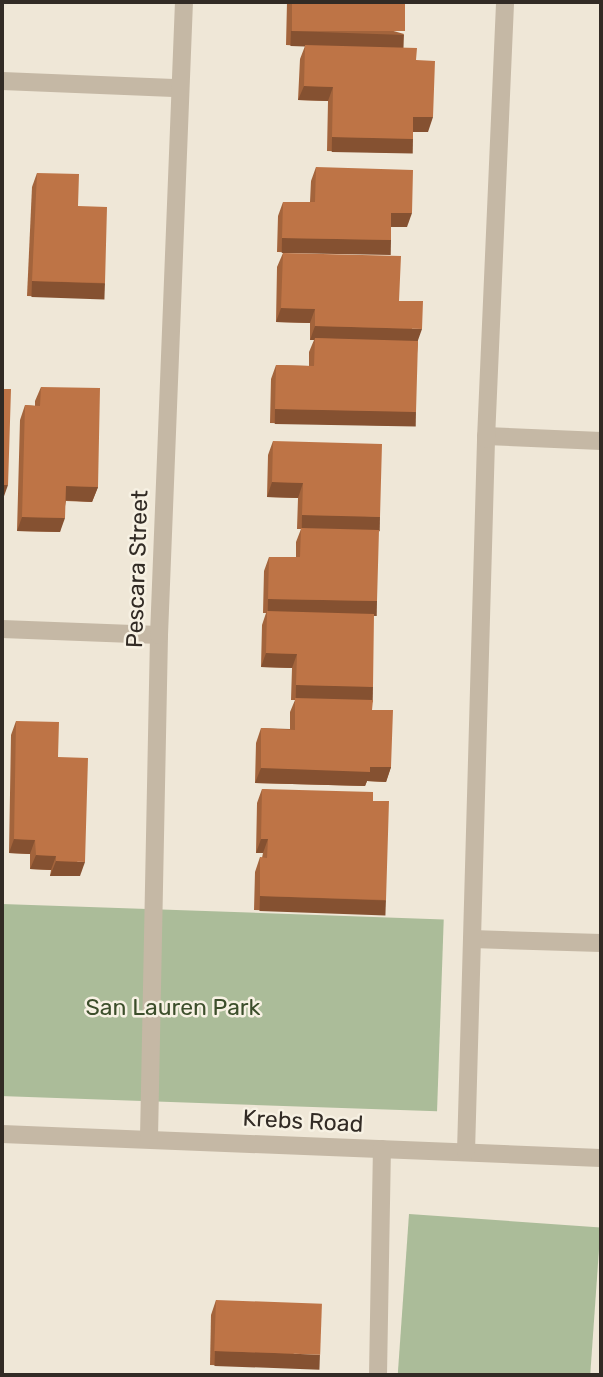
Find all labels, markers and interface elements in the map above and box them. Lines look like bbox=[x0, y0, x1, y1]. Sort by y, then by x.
street label: Pescara Street bbox=[120, 490, 154, 648]
park label: San Lauren Park bbox=[86, 993, 260, 1021]
street label: Krebs Road bbox=[242, 1104, 364, 1138]

